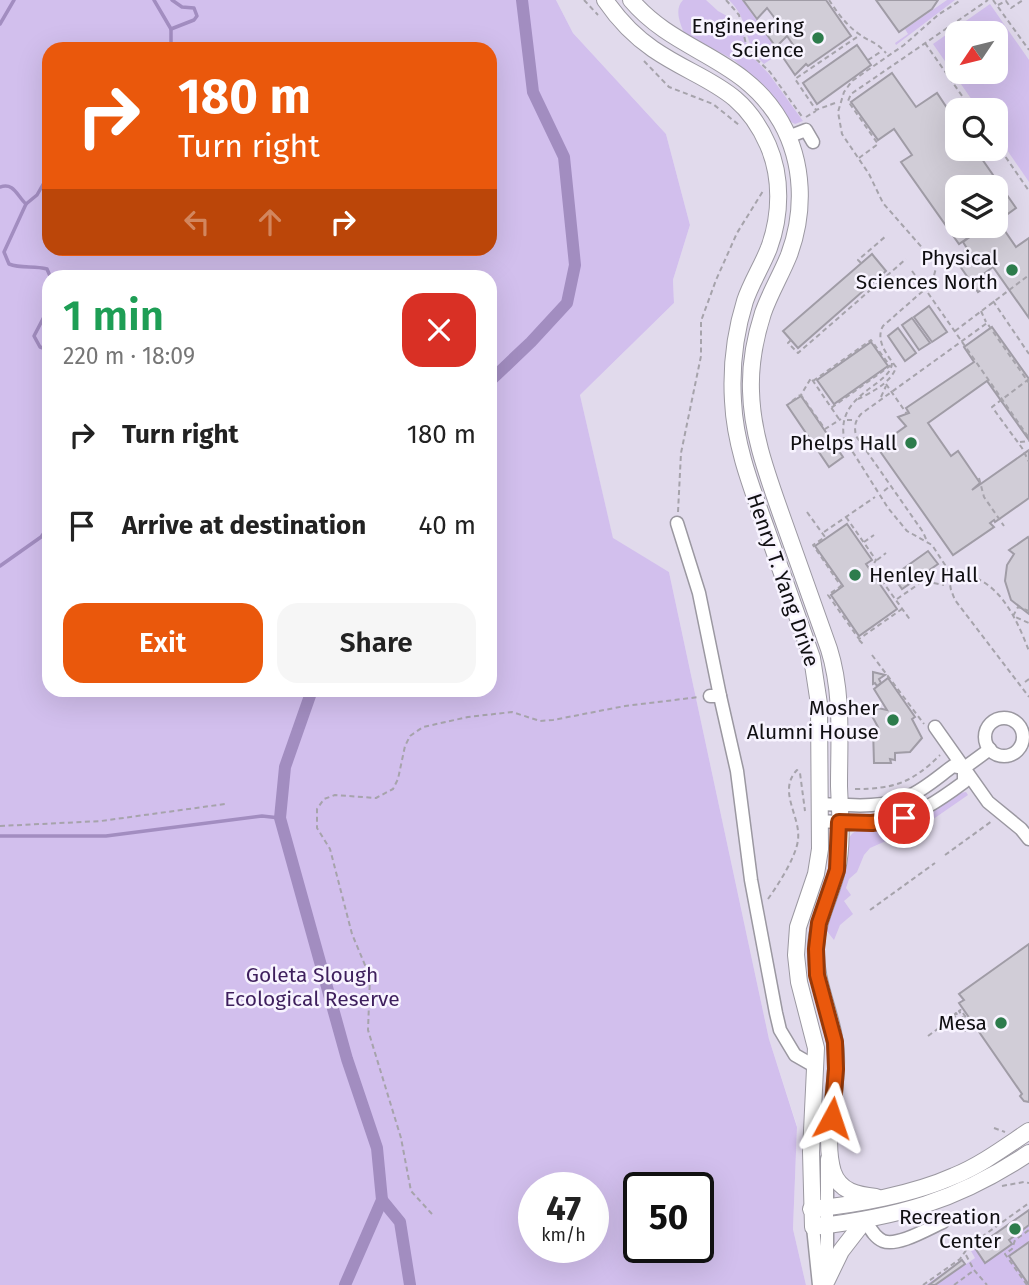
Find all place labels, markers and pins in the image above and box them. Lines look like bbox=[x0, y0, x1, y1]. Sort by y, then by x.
place label: Engineering Science bbox=[691, 13, 804, 63]
marker: Engineering Science bbox=[810, 30, 826, 46]
place label: Physical Sciences North bbox=[856, 245, 998, 295]
marker: Physical Sciences North bbox=[1004, 262, 1020, 278]
place label: Phelps Hall bbox=[790, 430, 897, 456]
marker: Phelps Hall bbox=[903, 435, 919, 451]
place label: Henley Hall bbox=[869, 562, 978, 588]
marker: Henley Hall bbox=[847, 567, 863, 583]
place label: Mosher Alumni House bbox=[747, 695, 879, 745]
marker: Mosher Alumni House bbox=[885, 712, 901, 728]
pin bbox=[874, 788, 934, 848]
place label: Mesa bbox=[938, 1010, 987, 1036]
marker: Mesa bbox=[993, 1015, 1009, 1031]
place label: Recreation Center bbox=[899, 1204, 1001, 1254]
marker: Recreation Center bbox=[1007, 1221, 1023, 1237]

